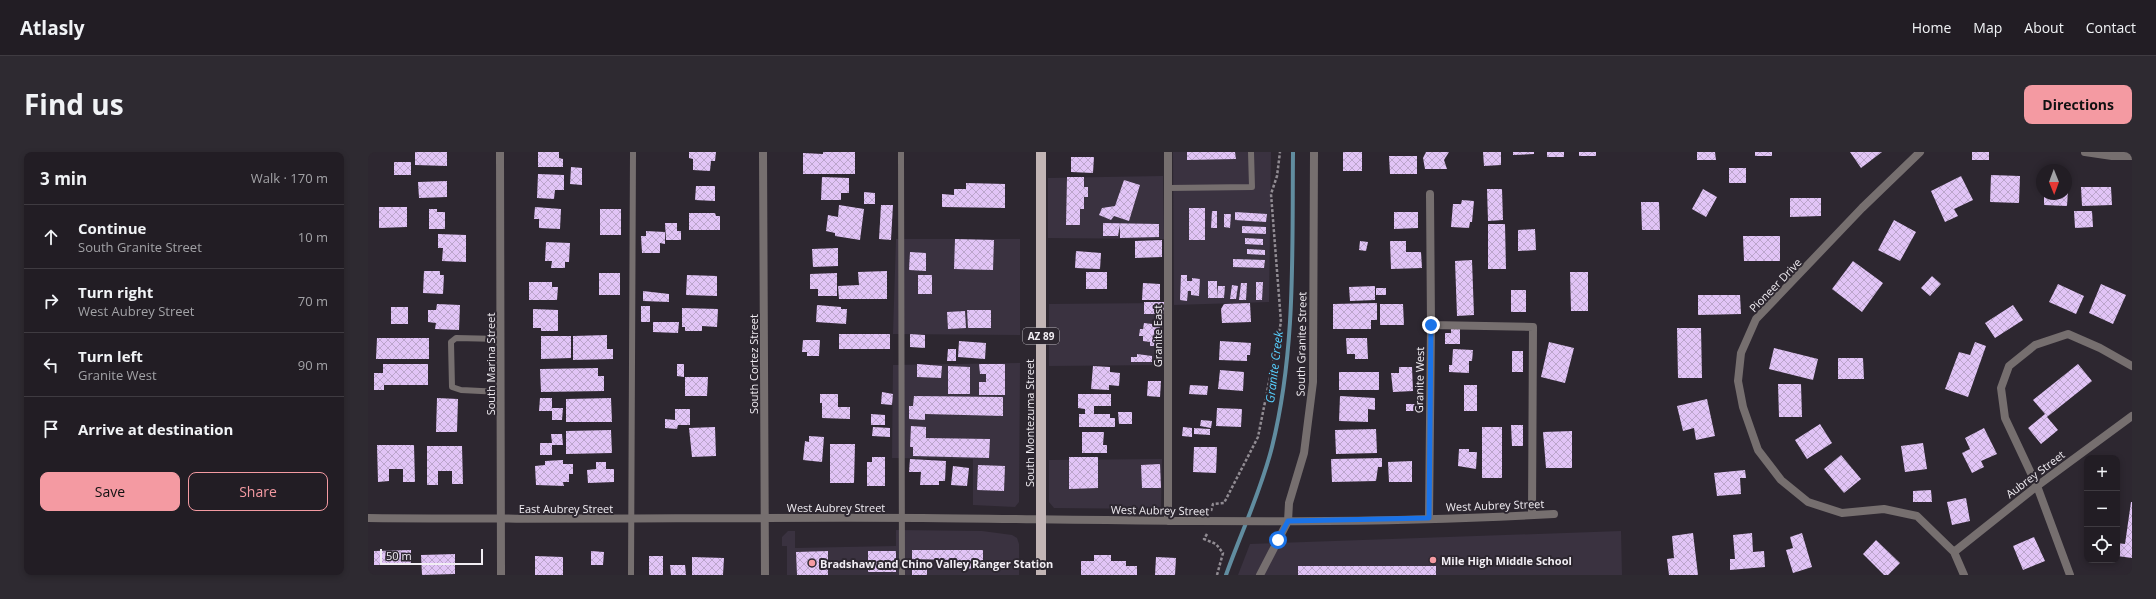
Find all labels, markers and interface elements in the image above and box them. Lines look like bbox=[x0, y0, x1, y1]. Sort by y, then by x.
text: Atlasly bbox=[20, 15, 85, 41]
text: Home bbox=[1912, 18, 1951, 37]
text: Map bbox=[1973, 18, 2002, 37]
text: About bbox=[2024, 18, 2064, 37]
text: Contact bbox=[2086, 18, 2136, 37]
text: Find us bbox=[24, 85, 124, 123]
button: Directions bbox=[2024, 85, 2132, 124]
north arrow bbox=[2036, 164, 2072, 200]
text: 3 min bbox=[40, 167, 87, 190]
text: Walk · 170 m bbox=[251, 169, 328, 187]
text: Continue bbox=[78, 218, 146, 238]
icon: ahead bbox=[40, 226, 62, 248]
text: 10 m bbox=[298, 228, 328, 246]
text: South Granite Street bbox=[78, 238, 202, 256]
street label: Pioneer Drive bbox=[1746, 255, 1804, 315]
text: Turn right bbox=[78, 282, 153, 302]
icon: right bbox=[40, 290, 62, 312]
street label: South Granite Street bbox=[1293, 291, 1309, 396]
text: 70 m bbox=[298, 292, 328, 310]
text: West Aubrey Street bbox=[78, 302, 194, 320]
street label: Granite East bbox=[1150, 305, 1165, 367]
street label: South Marina Street bbox=[483, 313, 498, 415]
street label: South Cortez Street bbox=[746, 314, 761, 414]
route end bbox=[1422, 316, 1440, 334]
road number: AZ 89 bbox=[1023, 328, 1059, 344]
water label: Granite Creek bbox=[1261, 329, 1287, 404]
text: Turn left bbox=[78, 346, 143, 366]
street label: Granite West bbox=[1411, 347, 1427, 413]
icon: left bbox=[40, 354, 62, 376]
text: 90 m bbox=[298, 356, 328, 374]
street label: South Montezuma Street bbox=[1022, 359, 1037, 487]
text: Granite West bbox=[78, 366, 157, 384]
icon: arrive bbox=[40, 418, 62, 440]
text: Arrive at destination bbox=[78, 419, 233, 439]
street label: Aubrey Street bbox=[2002, 447, 2068, 501]
map controls bbox=[2084, 455, 2120, 563]
button: + bbox=[2084, 455, 2120, 491]
button: Save bbox=[40, 472, 180, 511]
button: Share bbox=[188, 472, 328, 511]
button: − bbox=[2084, 491, 2120, 527]
street label: West Aubrey Street bbox=[1445, 496, 1545, 514]
street label: West Aubrey Street bbox=[787, 500, 885, 515]
street label: East Aubrey Street bbox=[519, 501, 613, 516]
street label: West Aubrey Street bbox=[1111, 502, 1209, 518]
button: locate bbox=[2084, 527, 2120, 563]
route start bbox=[1269, 531, 1287, 549]
scale bar bbox=[380, 547, 483, 566]
text: 50 m bbox=[386, 548, 412, 563]
place label: Mile High Middle School bbox=[1441, 553, 1572, 568]
marker: Mile High Middle School bbox=[1428, 555, 1438, 565]
place label: Bradshaw and Chino Valley Ranger Station bbox=[820, 556, 1053, 571]
marker: Bradshaw and Chino Valley Ranger Station bbox=[807, 558, 817, 568]

